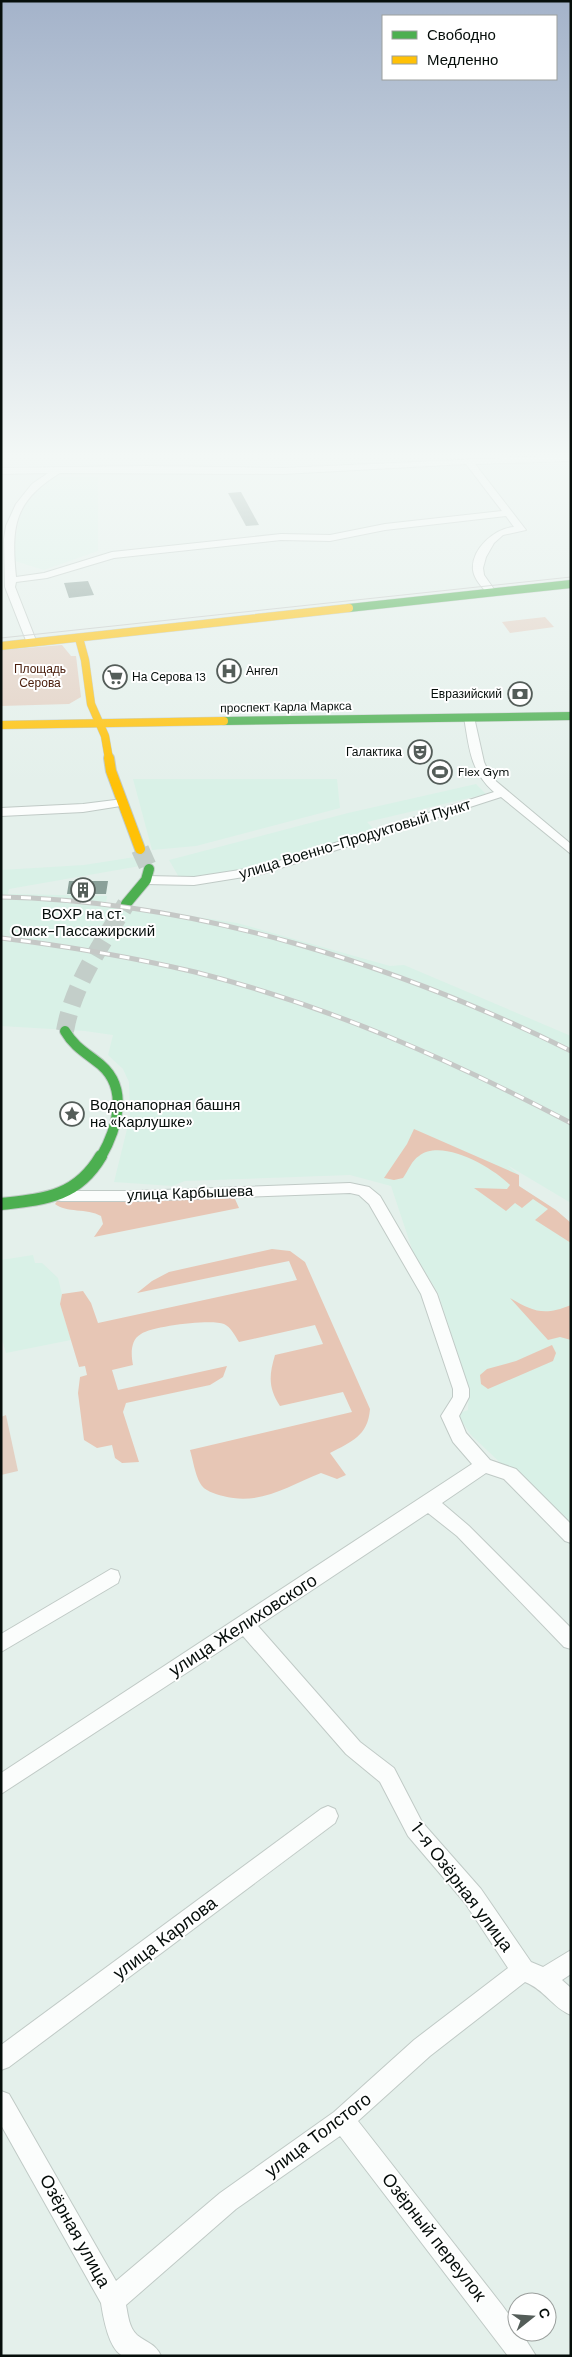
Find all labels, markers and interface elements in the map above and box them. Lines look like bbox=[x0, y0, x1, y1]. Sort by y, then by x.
legend bbox=[382, 15, 557, 80]
text: Свободно bbox=[427, 25, 496, 45]
text: Медленно bbox=[427, 50, 498, 70]
hospital icon: Ангел bbox=[216, 658, 242, 684]
park label: Площадь Серова bbox=[14, 661, 66, 691]
place label: Ангел bbox=[246, 663, 278, 679]
supermarket icon: На Серова 13 bbox=[102, 664, 128, 690]
place label: На Серова 13 bbox=[132, 669, 206, 685]
bank icon: Евразийский bbox=[507, 681, 533, 707]
place label: Евразийский bbox=[431, 686, 502, 702]
street label: проспект Карла Маркса bbox=[220, 698, 352, 716]
theatre icon: Галактика bbox=[407, 739, 433, 765]
place label: Галактика bbox=[346, 744, 402, 760]
sports icon: Flex Gym bbox=[427, 759, 453, 785]
place label: Flex Gym bbox=[458, 764, 509, 780]
street label: улица Военно-Продуктовый Пункт bbox=[237, 794, 473, 884]
building icon: ВОХР на ст. Омск-Пассажирский bbox=[70, 877, 96, 903]
place label: ВОХР на ст. Омск-Пассажирский bbox=[11, 904, 155, 941]
place label: Водонапорная башня на «Карлушке» bbox=[90, 1095, 240, 1132]
place icon: Водонапорная башня на «Карлушке» bbox=[59, 1101, 85, 1127]
street label: улица Карбышева bbox=[126, 1181, 254, 1205]
street label: улица Желиховского bbox=[164, 1568, 322, 1682]
street label: 1-я Озёрная улица bbox=[405, 1817, 519, 1957]
street label: улица Карлова bbox=[108, 1890, 223, 1985]
street label: улица Толстого bbox=[260, 2087, 376, 2183]
street label: Озёрный переулок bbox=[376, 2168, 492, 2306]
street label: Озёрная улица bbox=[34, 2170, 117, 2293]
north arrow bbox=[507, 2292, 557, 2342]
text: С bbox=[534, 2306, 555, 2321]

